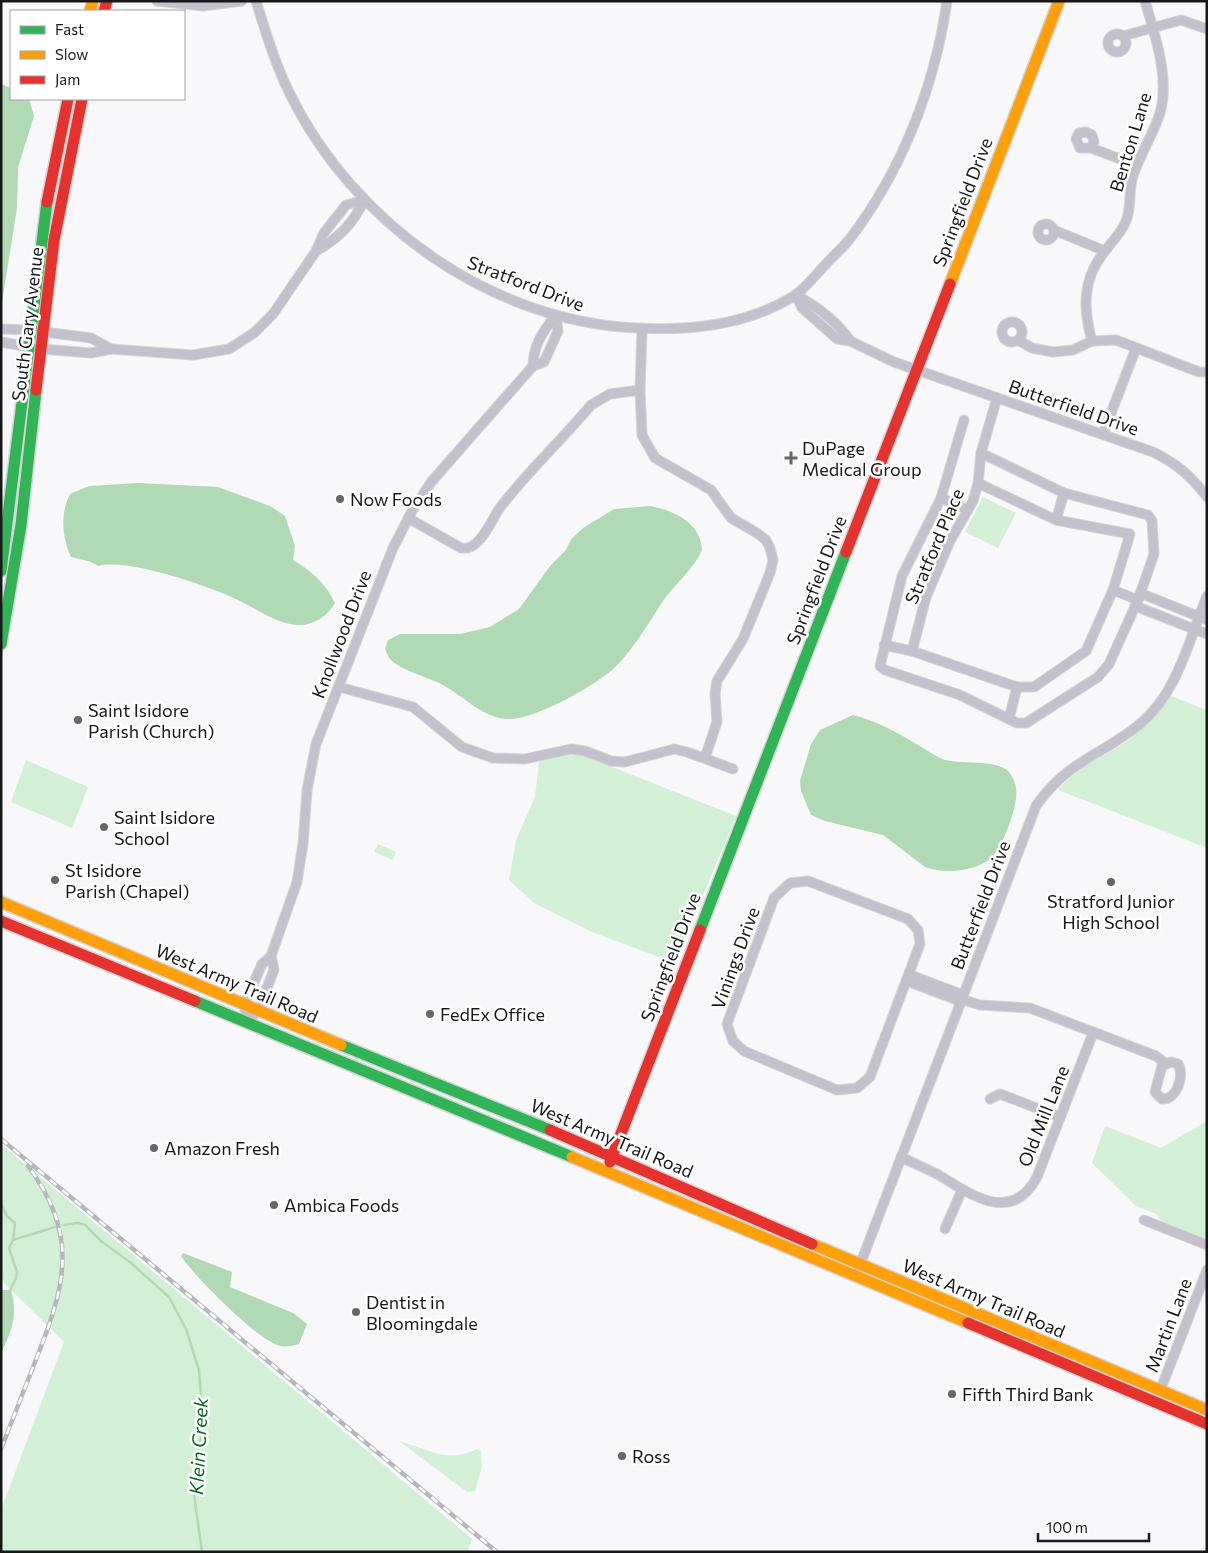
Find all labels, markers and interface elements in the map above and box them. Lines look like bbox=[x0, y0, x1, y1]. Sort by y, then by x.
legend bbox=[10, 10, 185, 100]
text: Fast bbox=[55, 20, 84, 38]
text: Slow bbox=[55, 45, 88, 63]
text: Jam bbox=[55, 70, 80, 88]
street label: Benton Lane bbox=[1104, 90, 1156, 194]
street label: Springfield Drive bbox=[927, 134, 997, 270]
street label: South Gary Avenue bbox=[7, 246, 47, 402]
street label: Stratford Drive bbox=[465, 251, 587, 315]
street label: Butterfield Drive bbox=[1006, 374, 1142, 440]
place label: DuPage Medical Group bbox=[802, 437, 922, 480]
marker: DuPage Medical Group bbox=[784, 451, 798, 465]
street label: Stratford Place bbox=[900, 485, 968, 607]
place label: Now Foods bbox=[350, 488, 442, 510]
marker: Now Foods bbox=[334, 493, 346, 505]
street label: Springfield Drive bbox=[781, 512, 851, 648]
street label: Knollwood Drive bbox=[307, 567, 375, 701]
place label: Saint Isidore Parish (Church) bbox=[88, 699, 215, 742]
marker: Saint Isidore Parish (Church) bbox=[72, 714, 84, 726]
place label: Saint Isidore School bbox=[114, 806, 215, 849]
marker: Saint Isidore School bbox=[98, 821, 110, 833]
street label: Butterfield Drive bbox=[945, 838, 1015, 972]
place label: St Isidore Parish (Chapel) bbox=[65, 859, 189, 902]
marker: St Isidore Parish (Chapel) bbox=[49, 874, 61, 886]
marker: Stratford Junior High School bbox=[1105, 876, 1117, 888]
street label: Springfield Drive bbox=[635, 889, 705, 1025]
place label: Stratford Junior High School bbox=[1047, 890, 1175, 933]
street label: Vinings Drive bbox=[706, 904, 764, 1012]
street label: West Army Trail Road bbox=[152, 939, 322, 1027]
place label: FedEx Office bbox=[440, 1003, 545, 1025]
marker: FedEx Office bbox=[424, 1008, 436, 1020]
street label: Old Mill Lane bbox=[1013, 1062, 1073, 1170]
street label: West Army Trail Road bbox=[527, 1094, 697, 1182]
place label: Amazon Fresh bbox=[164, 1137, 280, 1159]
marker: Amazon Fresh bbox=[148, 1142, 160, 1154]
place label: Ambica Foods bbox=[284, 1194, 399, 1216]
marker: Ambica Foods bbox=[268, 1199, 280, 1211]
street label: West Army Trail Road bbox=[899, 1254, 1069, 1342]
street label: Martin Lane bbox=[1140, 1275, 1196, 1375]
place label: Dentist in Bloomingdale bbox=[366, 1291, 478, 1334]
marker: Dentist in Bloomingdale bbox=[350, 1306, 362, 1318]
place label: Fifth Third Bank bbox=[962, 1383, 1094, 1405]
marker: Fifth Third Bank bbox=[946, 1388, 958, 1400]
water label: Klein Creek bbox=[184, 1396, 212, 1495]
place label: Ross bbox=[632, 1445, 670, 1467]
marker: Ross bbox=[616, 1450, 628, 1462]
scale bar bbox=[1038, 1510, 1149, 1542]
text: 100 m bbox=[1046, 1518, 1088, 1536]

